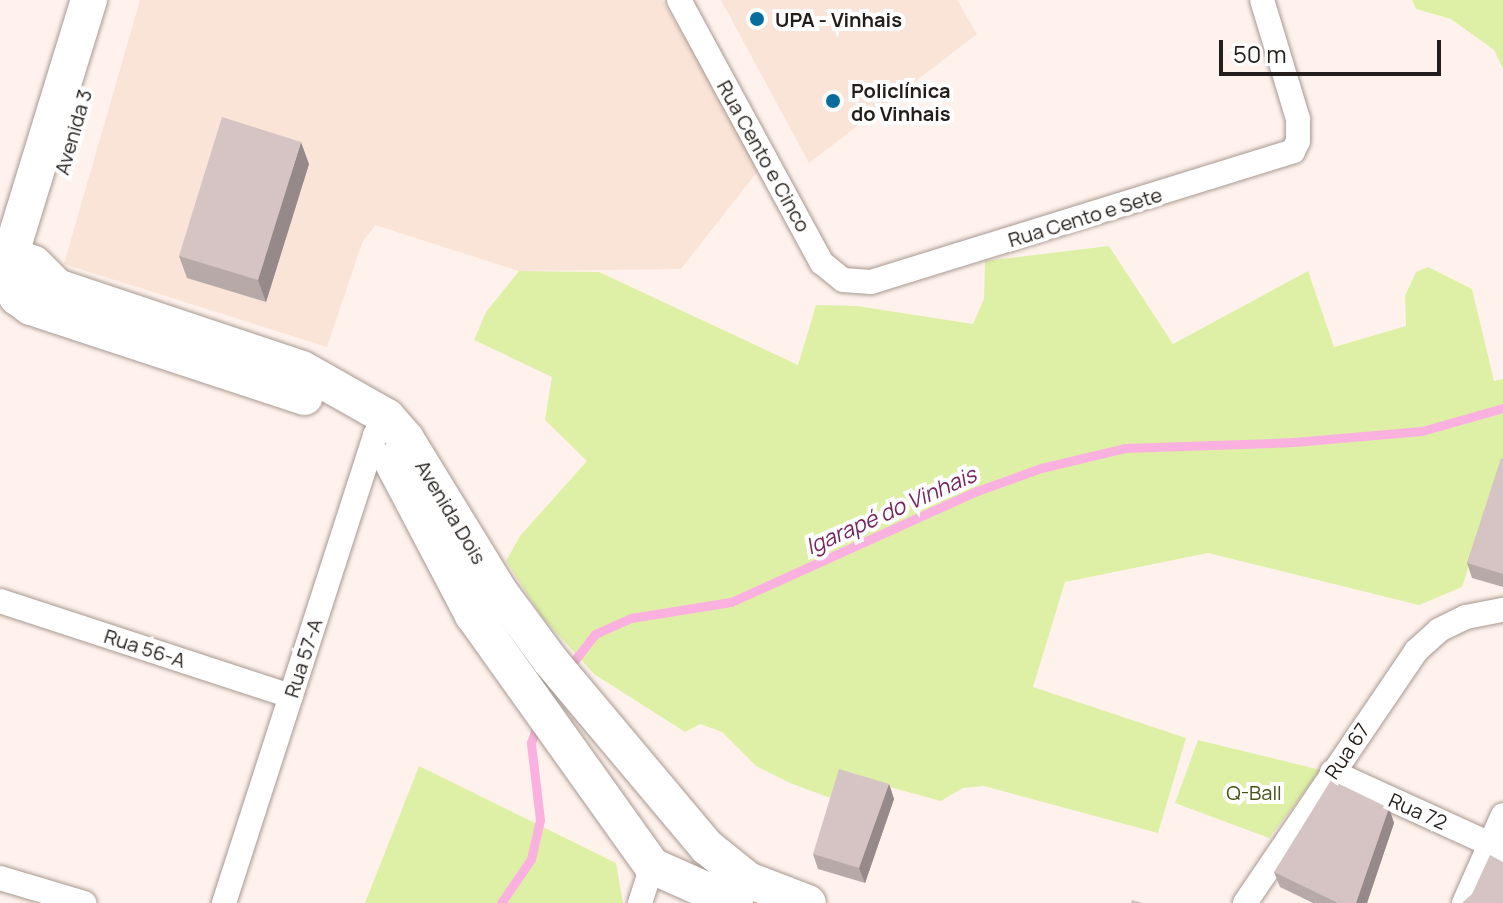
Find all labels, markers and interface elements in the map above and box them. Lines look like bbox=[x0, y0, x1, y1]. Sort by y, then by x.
place label: UPA - Vinhais bbox=[775, 7, 902, 31]
marker: UPA - Vinhais bbox=[746, 8, 768, 30]
scale bar bbox=[1223, 24, 1445, 74]
text: 50 m bbox=[1233, 37, 1287, 70]
street label: Rua Cento e Cinco bbox=[712, 76, 816, 236]
place label: Policlínica do Vinhais bbox=[851, 78, 951, 125]
street label: Avenida 3 bbox=[49, 87, 97, 177]
marker: Policlínica do Vinhais bbox=[822, 90, 844, 112]
street label: Rua Cento e Sete bbox=[1005, 182, 1165, 252]
street label: Avenida Dois bbox=[411, 456, 491, 568]
water label: Igarapé do Vinhais bbox=[802, 462, 980, 560]
street label: Rua 57-A bbox=[279, 615, 327, 701]
street label: Rua 56-A bbox=[101, 624, 189, 672]
street label: Rua 67 bbox=[1320, 719, 1374, 783]
park label: Q-Ball bbox=[1226, 780, 1282, 804]
street label: Rua 72 bbox=[1385, 788, 1451, 834]

